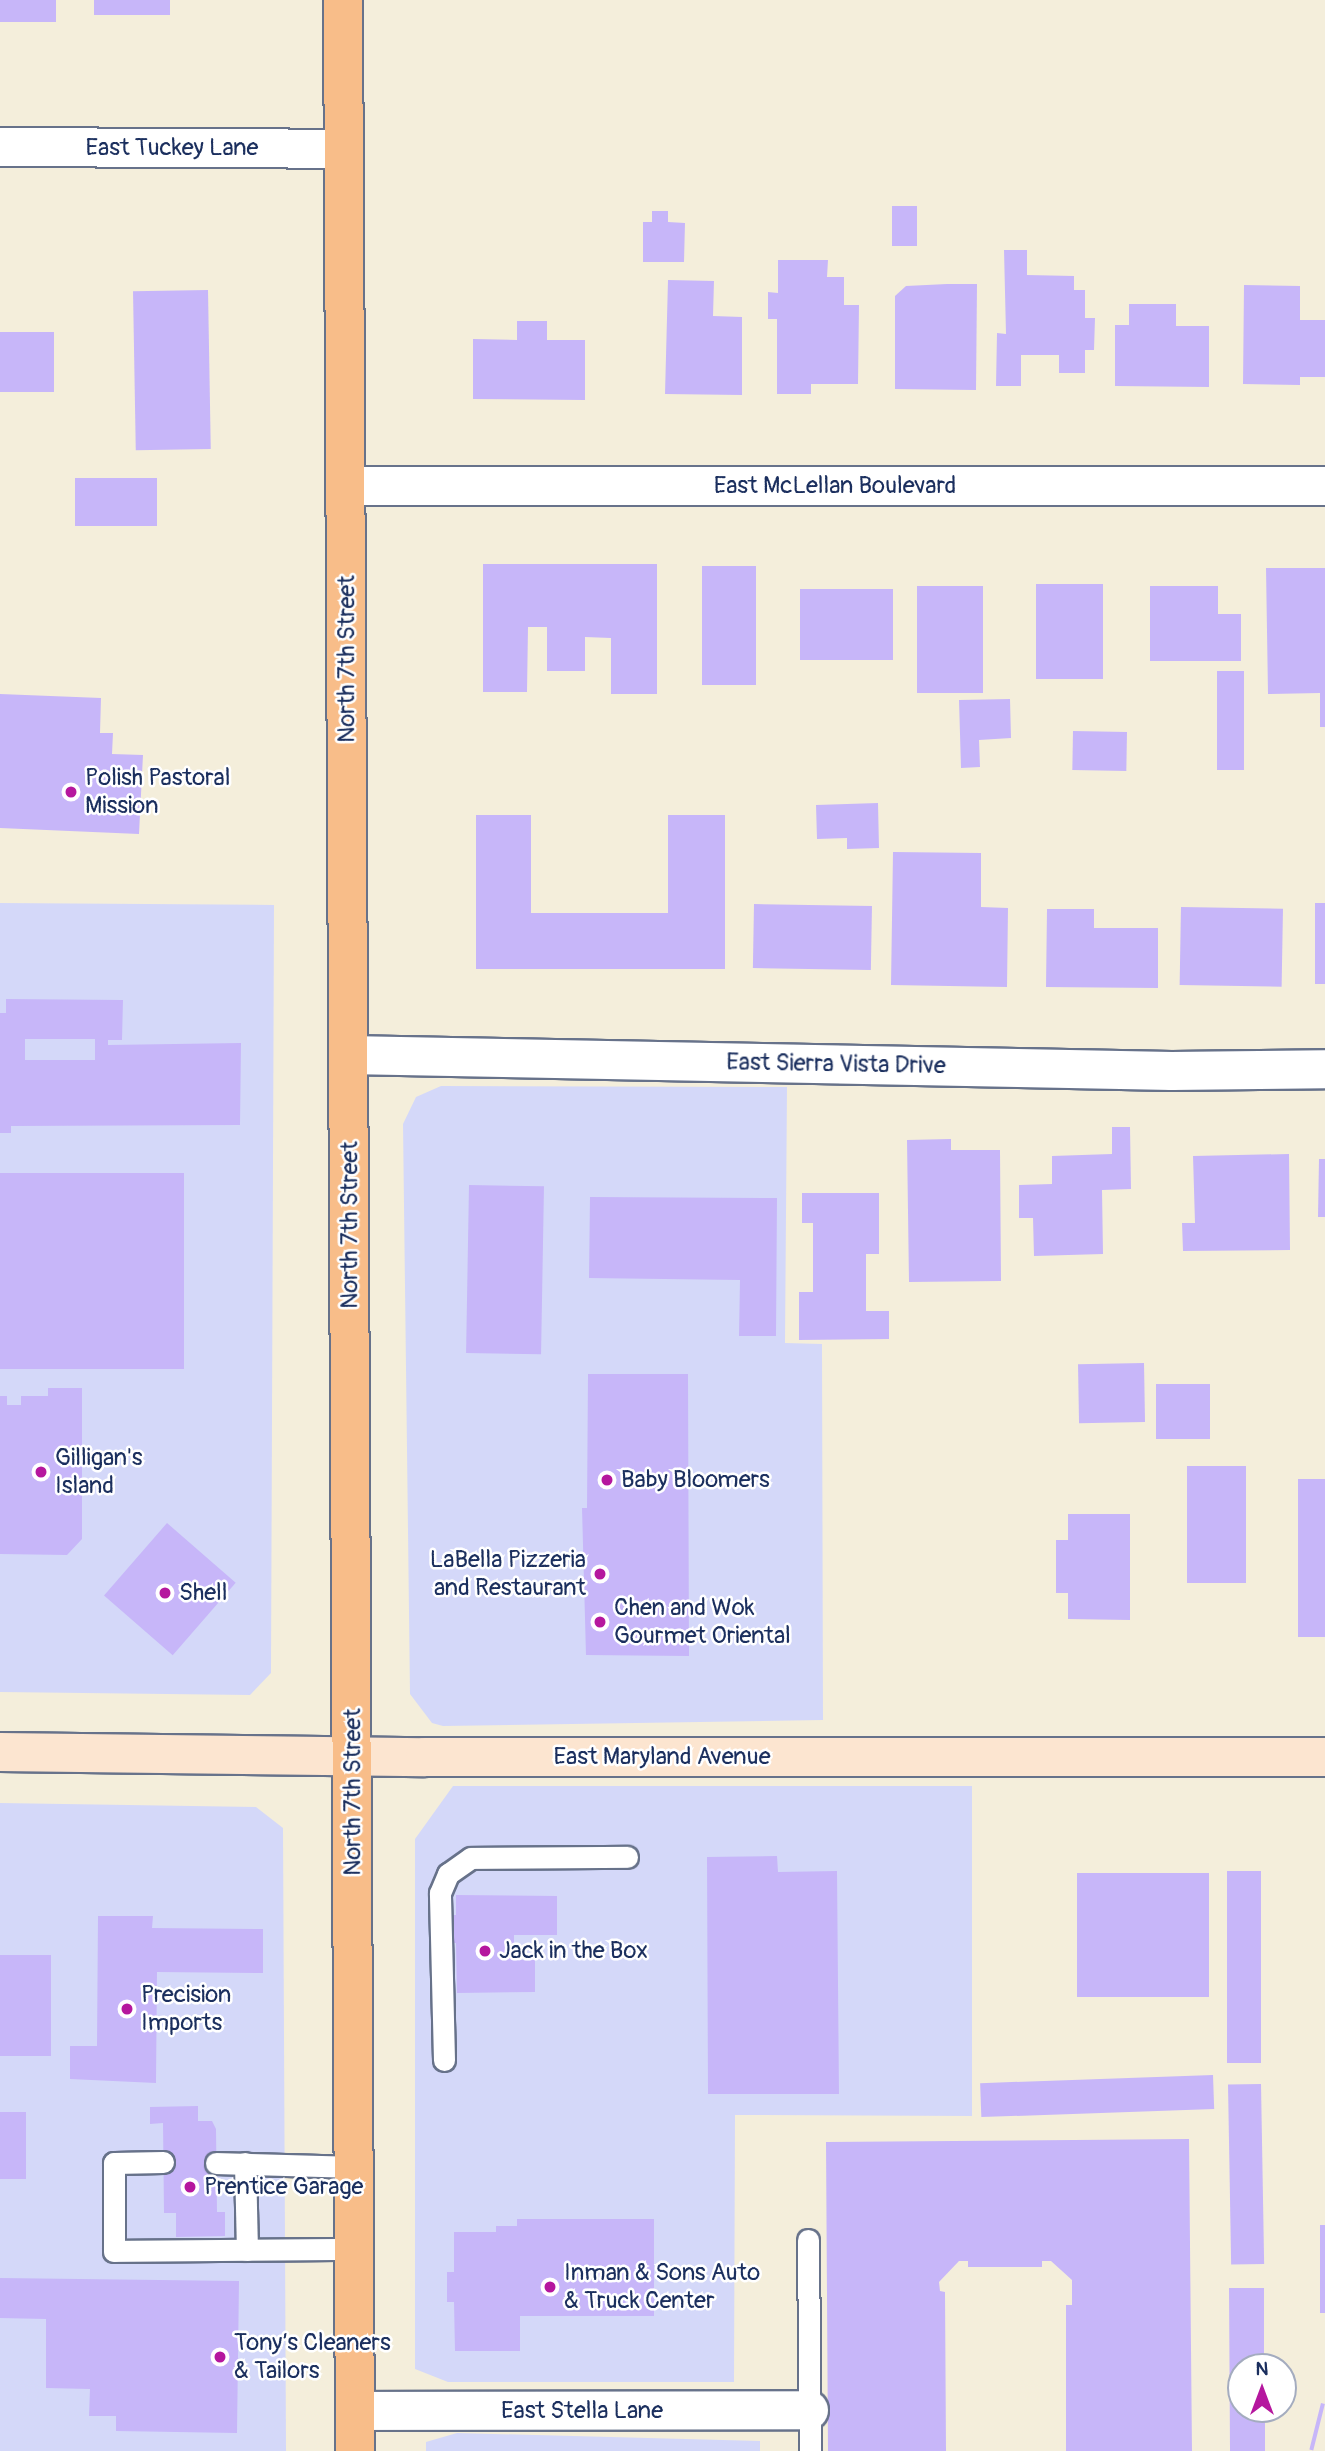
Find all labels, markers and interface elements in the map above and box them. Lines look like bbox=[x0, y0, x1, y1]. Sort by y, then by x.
street label: East Tuckey Lane bbox=[86, 134, 258, 162]
street label: East McLellan Boulevard bbox=[714, 472, 956, 500]
street label: North 7th Street bbox=[333, 575, 361, 743]
place label: Polish Pastoral Mission bbox=[85, 764, 230, 820]
marker: Polish Pastoral Mission bbox=[63, 784, 79, 800]
street label: East Sierra Vista Drive bbox=[726, 1048, 946, 1080]
street label: North 7th Street bbox=[336, 1141, 364, 1309]
place label: Gilligan's Island bbox=[55, 1444, 142, 1500]
marker: Gilligan's Island bbox=[33, 1464, 49, 1480]
place label: Baby Bloomers bbox=[621, 1466, 770, 1494]
marker: Baby Bloomers bbox=[599, 1472, 615, 1488]
place label: LaBella Pizzeria and Restaurant bbox=[430, 1546, 586, 1602]
marker: LaBella Pizzeria and Restaurant bbox=[592, 1566, 608, 1582]
place label: Shell bbox=[179, 1579, 228, 1607]
marker: Shell bbox=[157, 1585, 173, 1601]
place label: Chen and Wok Gourmet Oriental bbox=[614, 1594, 791, 1650]
marker: Chen and Wok Gourmet Oriental bbox=[592, 1614, 608, 1630]
street label: North 7th Street bbox=[339, 1708, 367, 1876]
street label: East Maryland Avenue bbox=[554, 1743, 770, 1771]
place label: Jack in the Box bbox=[499, 1937, 648, 1965]
marker: Jack in the Box bbox=[477, 1943, 493, 1959]
place label: Precision Imports bbox=[141, 1981, 231, 2037]
marker: Precision Imports bbox=[119, 2001, 135, 2017]
place label: Prentice Garage bbox=[204, 2173, 363, 2201]
marker: Prentice Garage bbox=[182, 2179, 198, 2195]
place label: Inman & Sons Auto & Truck Center bbox=[564, 2259, 760, 2315]
marker: Inman & Sons Auto & Truck Center bbox=[542, 2279, 558, 2295]
place label: Tony’s Cleaners & Tailors bbox=[234, 2329, 391, 2385]
marker: Tony’s Cleaners & Tailors bbox=[212, 2349, 228, 2365]
north arrow bbox=[1227, 2353, 1297, 2423]
text: N bbox=[1256, 2357, 1268, 2381]
street label: East Stella Lane bbox=[501, 2397, 663, 2425]

